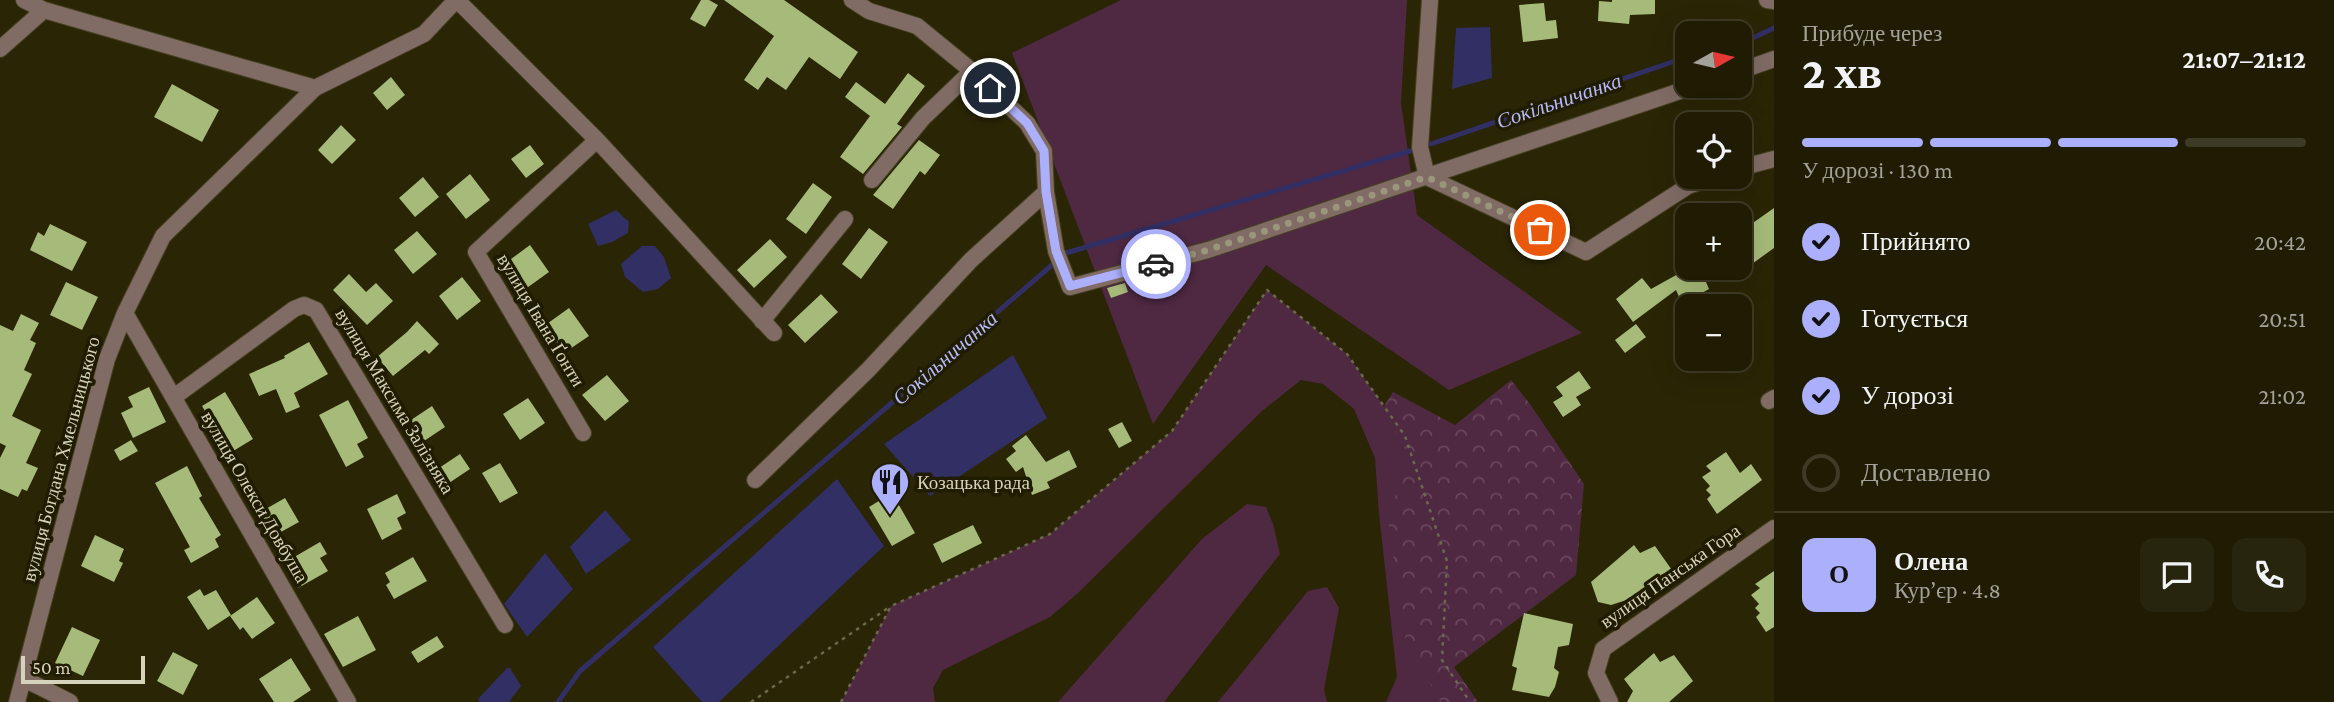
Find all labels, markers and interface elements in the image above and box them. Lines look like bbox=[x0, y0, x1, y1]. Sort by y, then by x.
text: Прибуде через bbox=[1802, 20, 1942, 46]
north arrow bbox=[1675, 21, 1752, 98]
map controls bbox=[1675, 21, 1752, 371]
text: 21:07–21:12 bbox=[2182, 45, 2306, 74]
text: 2 хв bbox=[1802, 47, 1882, 98]
pin bbox=[960, 58, 1020, 118]
water label: Сокільничанка bbox=[1493, 68, 1625, 134]
icon: home bbox=[971, 69, 1009, 107]
button: locate bbox=[1675, 112, 1752, 189]
text: У дорозі · 130 m bbox=[1802, 157, 1953, 183]
pin bbox=[1510, 200, 1570, 260]
button: + bbox=[1675, 203, 1752, 280]
icon: bag bbox=[1521, 211, 1559, 249]
icon: check bbox=[1802, 223, 1840, 261]
text: Прийнято bbox=[1861, 227, 1971, 256]
courier bbox=[1121, 229, 1191, 299]
text: 20:42 bbox=[2254, 229, 2306, 255]
icon: car bbox=[1137, 245, 1175, 283]
street label: вулиця Івана Ґонти bbox=[493, 250, 589, 390]
button: − bbox=[1675, 294, 1752, 371]
icon: check bbox=[1802, 300, 1840, 338]
text: Готується bbox=[1861, 304, 1968, 333]
street label: вулиця Максима Залізняка bbox=[331, 305, 459, 498]
water label: Сокільничанка bbox=[888, 306, 1002, 410]
text: 20:51 bbox=[2258, 306, 2306, 332]
street label: вулиця Богдана Хмельницького bbox=[18, 334, 104, 584]
icon: check bbox=[1802, 377, 1840, 415]
text: У дорозі bbox=[1861, 381, 1954, 410]
text: 21:02 bbox=[2258, 383, 2306, 409]
street label: вулиця Олекси Довбуша bbox=[197, 408, 313, 587]
text: Доставлено bbox=[1861, 458, 1991, 487]
restaurant icon: Козацька рада bbox=[869, 461, 911, 516]
place label: Козацька рада bbox=[917, 472, 1031, 493]
street label: вулиця Панська Гора bbox=[1596, 519, 1745, 632]
button: chat bbox=[2140, 538, 2214, 612]
button: phone bbox=[2232, 538, 2306, 612]
text: Олена bbox=[1894, 547, 1968, 576]
text: О bbox=[1829, 560, 1849, 589]
text: Кур’єр · 4.8 bbox=[1894, 577, 2001, 603]
scale bar bbox=[21, 653, 145, 685]
text: 50 m bbox=[32, 657, 71, 678]

